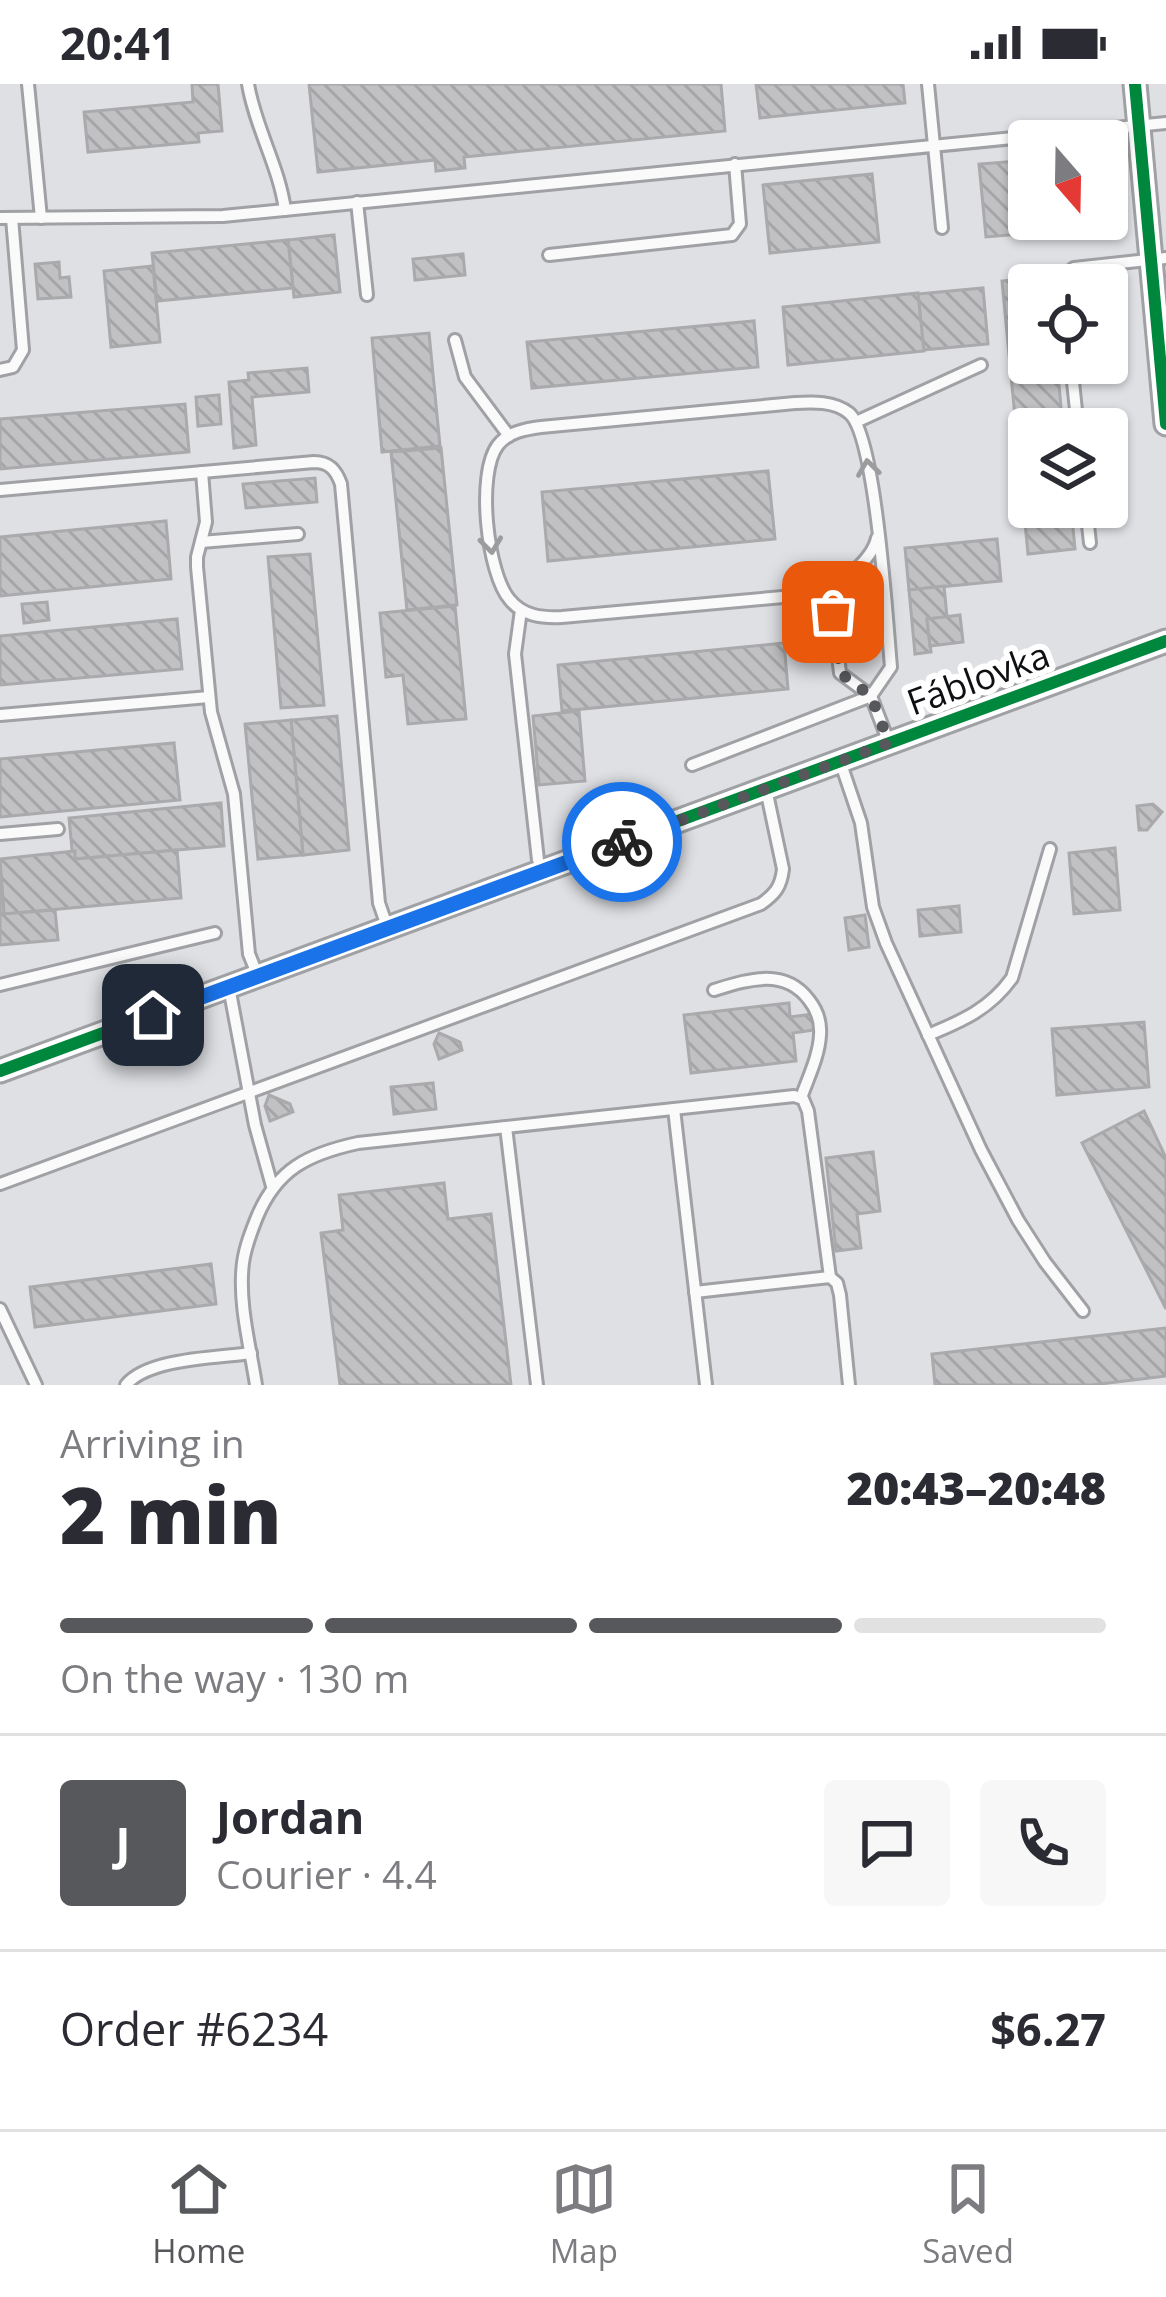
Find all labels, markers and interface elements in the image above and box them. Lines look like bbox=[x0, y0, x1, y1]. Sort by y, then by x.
text: 20:41 bbox=[60, 12, 176, 73]
north arrow bbox=[1008, 120, 1128, 240]
map controls bbox=[1008, 120, 1128, 528]
button: locate bbox=[1008, 264, 1128, 384]
button: layers bbox=[1008, 408, 1128, 528]
one-way arrow bbox=[856, 458, 882, 478]
one-way arrow bbox=[478, 535, 504, 555]
pin bbox=[782, 561, 884, 663]
icon: bag bbox=[800, 579, 866, 645]
street label: Fáblovka bbox=[900, 630, 1056, 726]
courier bbox=[562, 782, 682, 902]
icon: bike bbox=[589, 809, 655, 875]
pin bbox=[102, 964, 204, 1066]
icon: home bbox=[120, 982, 186, 1048]
text: Arriving in bbox=[60, 1416, 245, 1469]
text: 20:43–20:48 bbox=[847, 1457, 1106, 1518]
text: 2 min bbox=[60, 1461, 282, 1567]
text: On the way · 130 m bbox=[60, 1651, 409, 1704]
button: chat bbox=[824, 1780, 950, 1906]
button: phone bbox=[980, 1780, 1106, 1906]
text: Jordan bbox=[216, 1786, 364, 1847]
text: J bbox=[116, 1812, 130, 1873]
text: Courier · 4.4 bbox=[216, 1847, 437, 1900]
text: Order #6234 bbox=[60, 1998, 328, 2059]
text: $6.27 bbox=[990, 1998, 1106, 2059]
tab: Home bbox=[152, 2156, 245, 2273]
tab: Map bbox=[550, 2156, 618, 2273]
tab: Saved bbox=[922, 2156, 1014, 2273]

